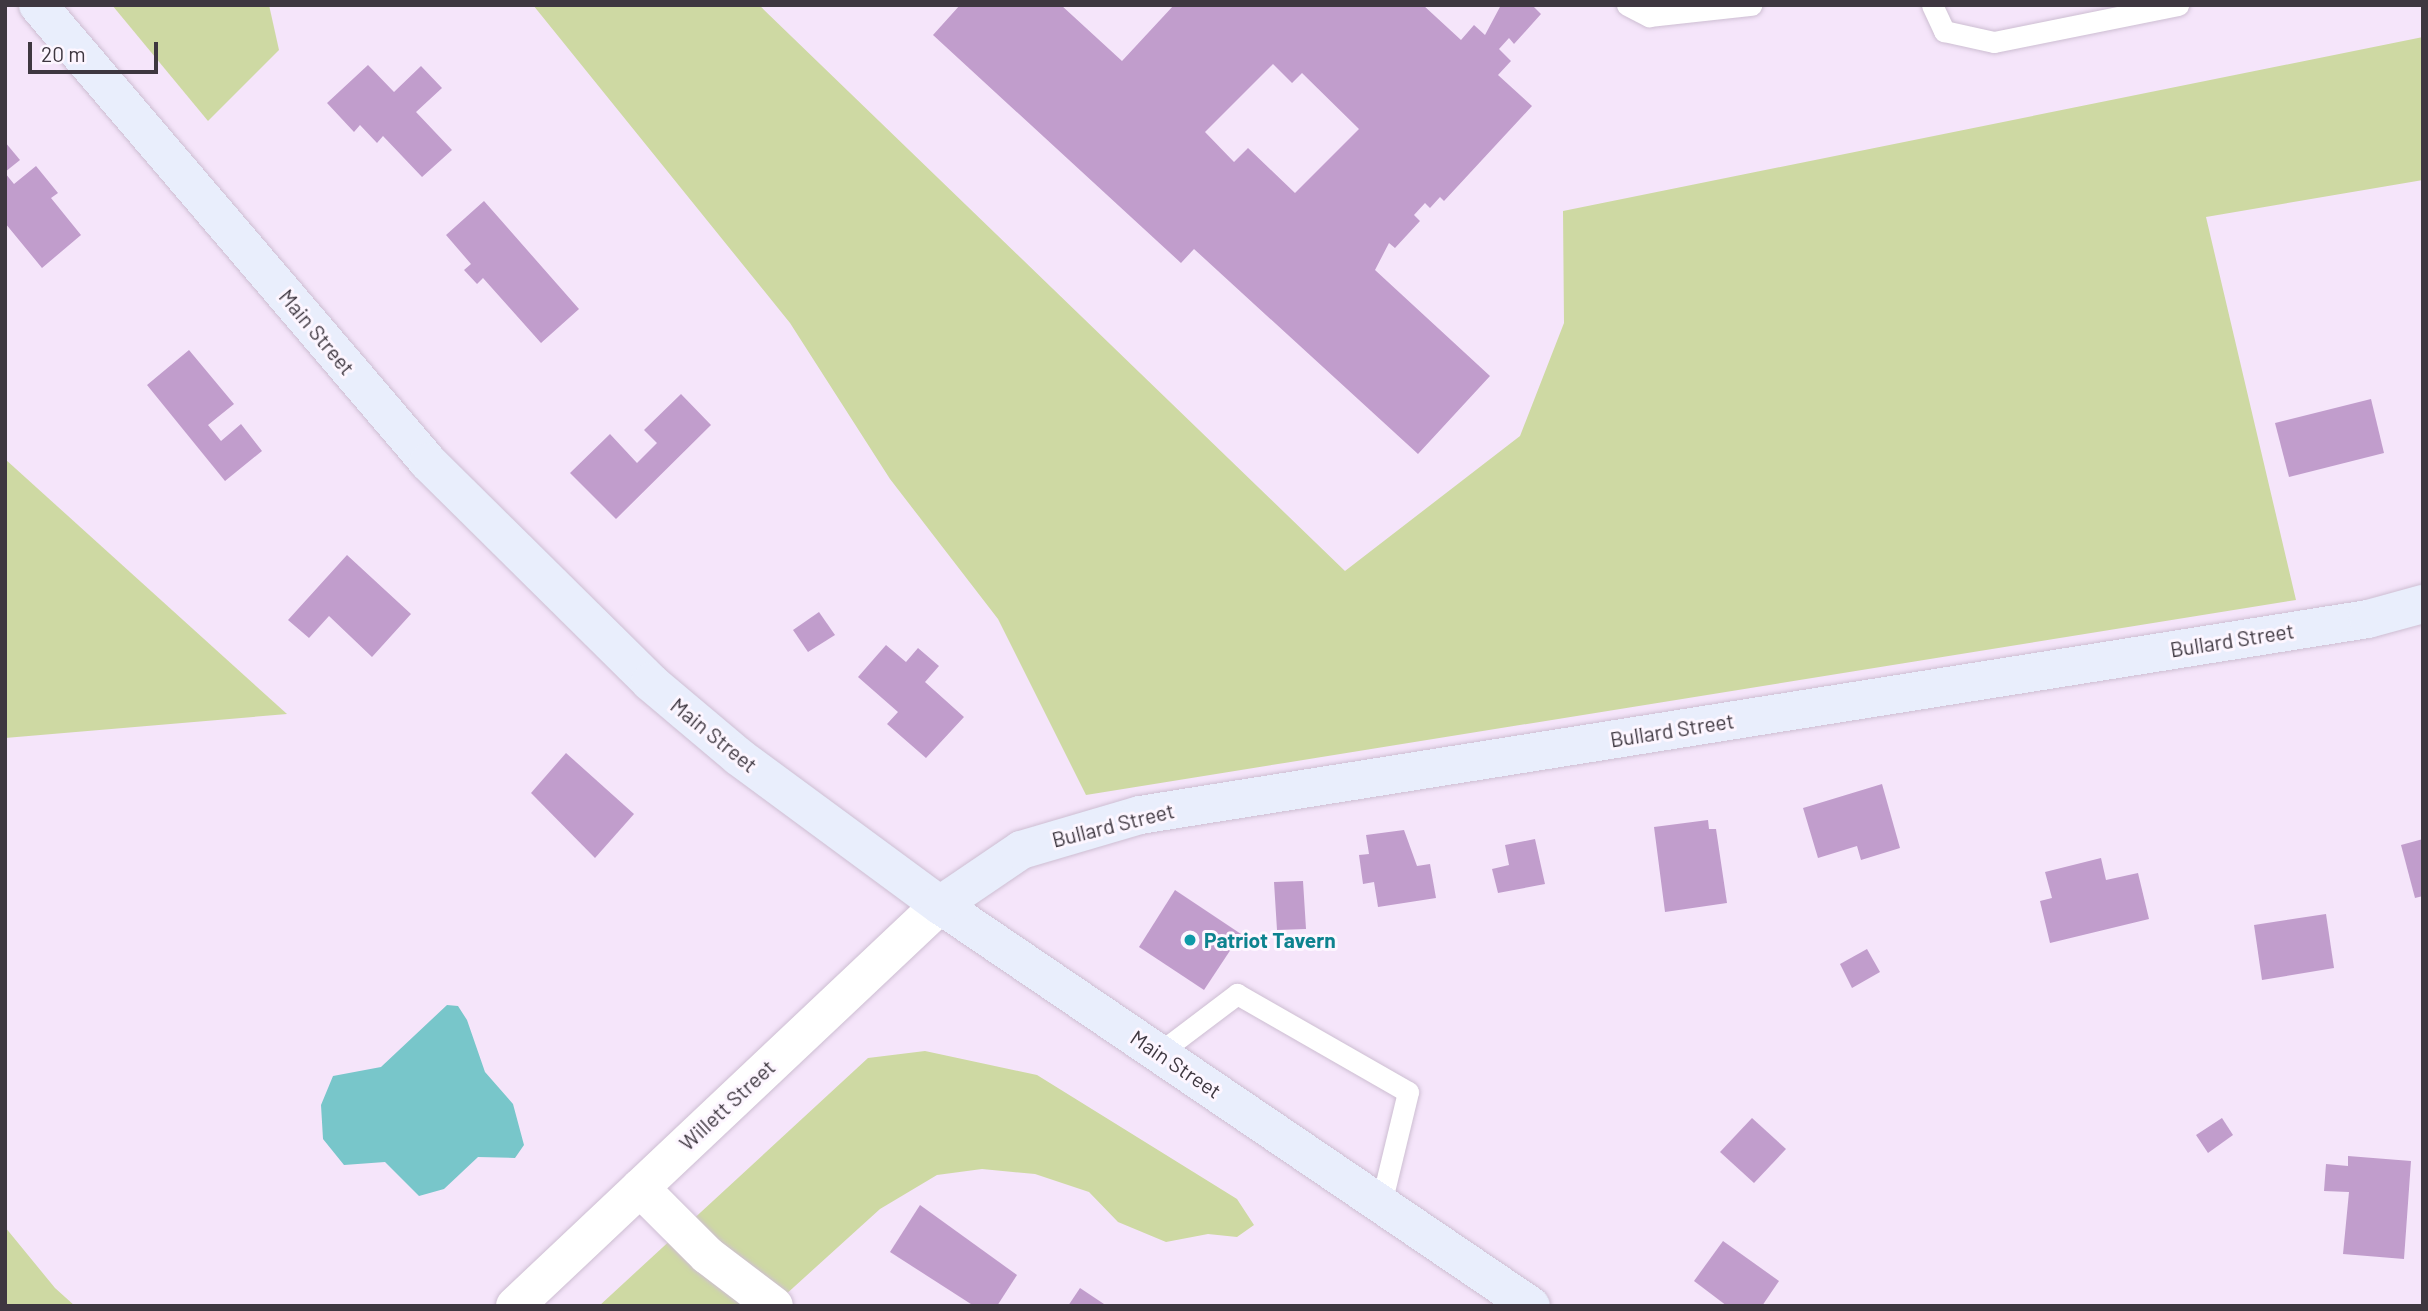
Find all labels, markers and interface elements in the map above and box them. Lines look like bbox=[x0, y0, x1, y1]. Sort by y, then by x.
scale bar bbox=[32, 28, 161, 72]
text: 20 m bbox=[41, 41, 86, 66]
street label: Main Street bbox=[274, 284, 360, 380]
street label: Bullard Street bbox=[2168, 618, 2296, 662]
street label: Main Street bbox=[666, 692, 762, 778]
street label: Bullard Street bbox=[1608, 708, 1736, 752]
street label: Bullard Street bbox=[1049, 798, 1177, 852]
place label: Patriot Tavern bbox=[1204, 927, 1336, 953]
marker: Patriot Tavern bbox=[1182, 932, 1198, 948]
street label: Main Street bbox=[1126, 1024, 1226, 1104]
street label: Willett Street bbox=[674, 1054, 780, 1156]

